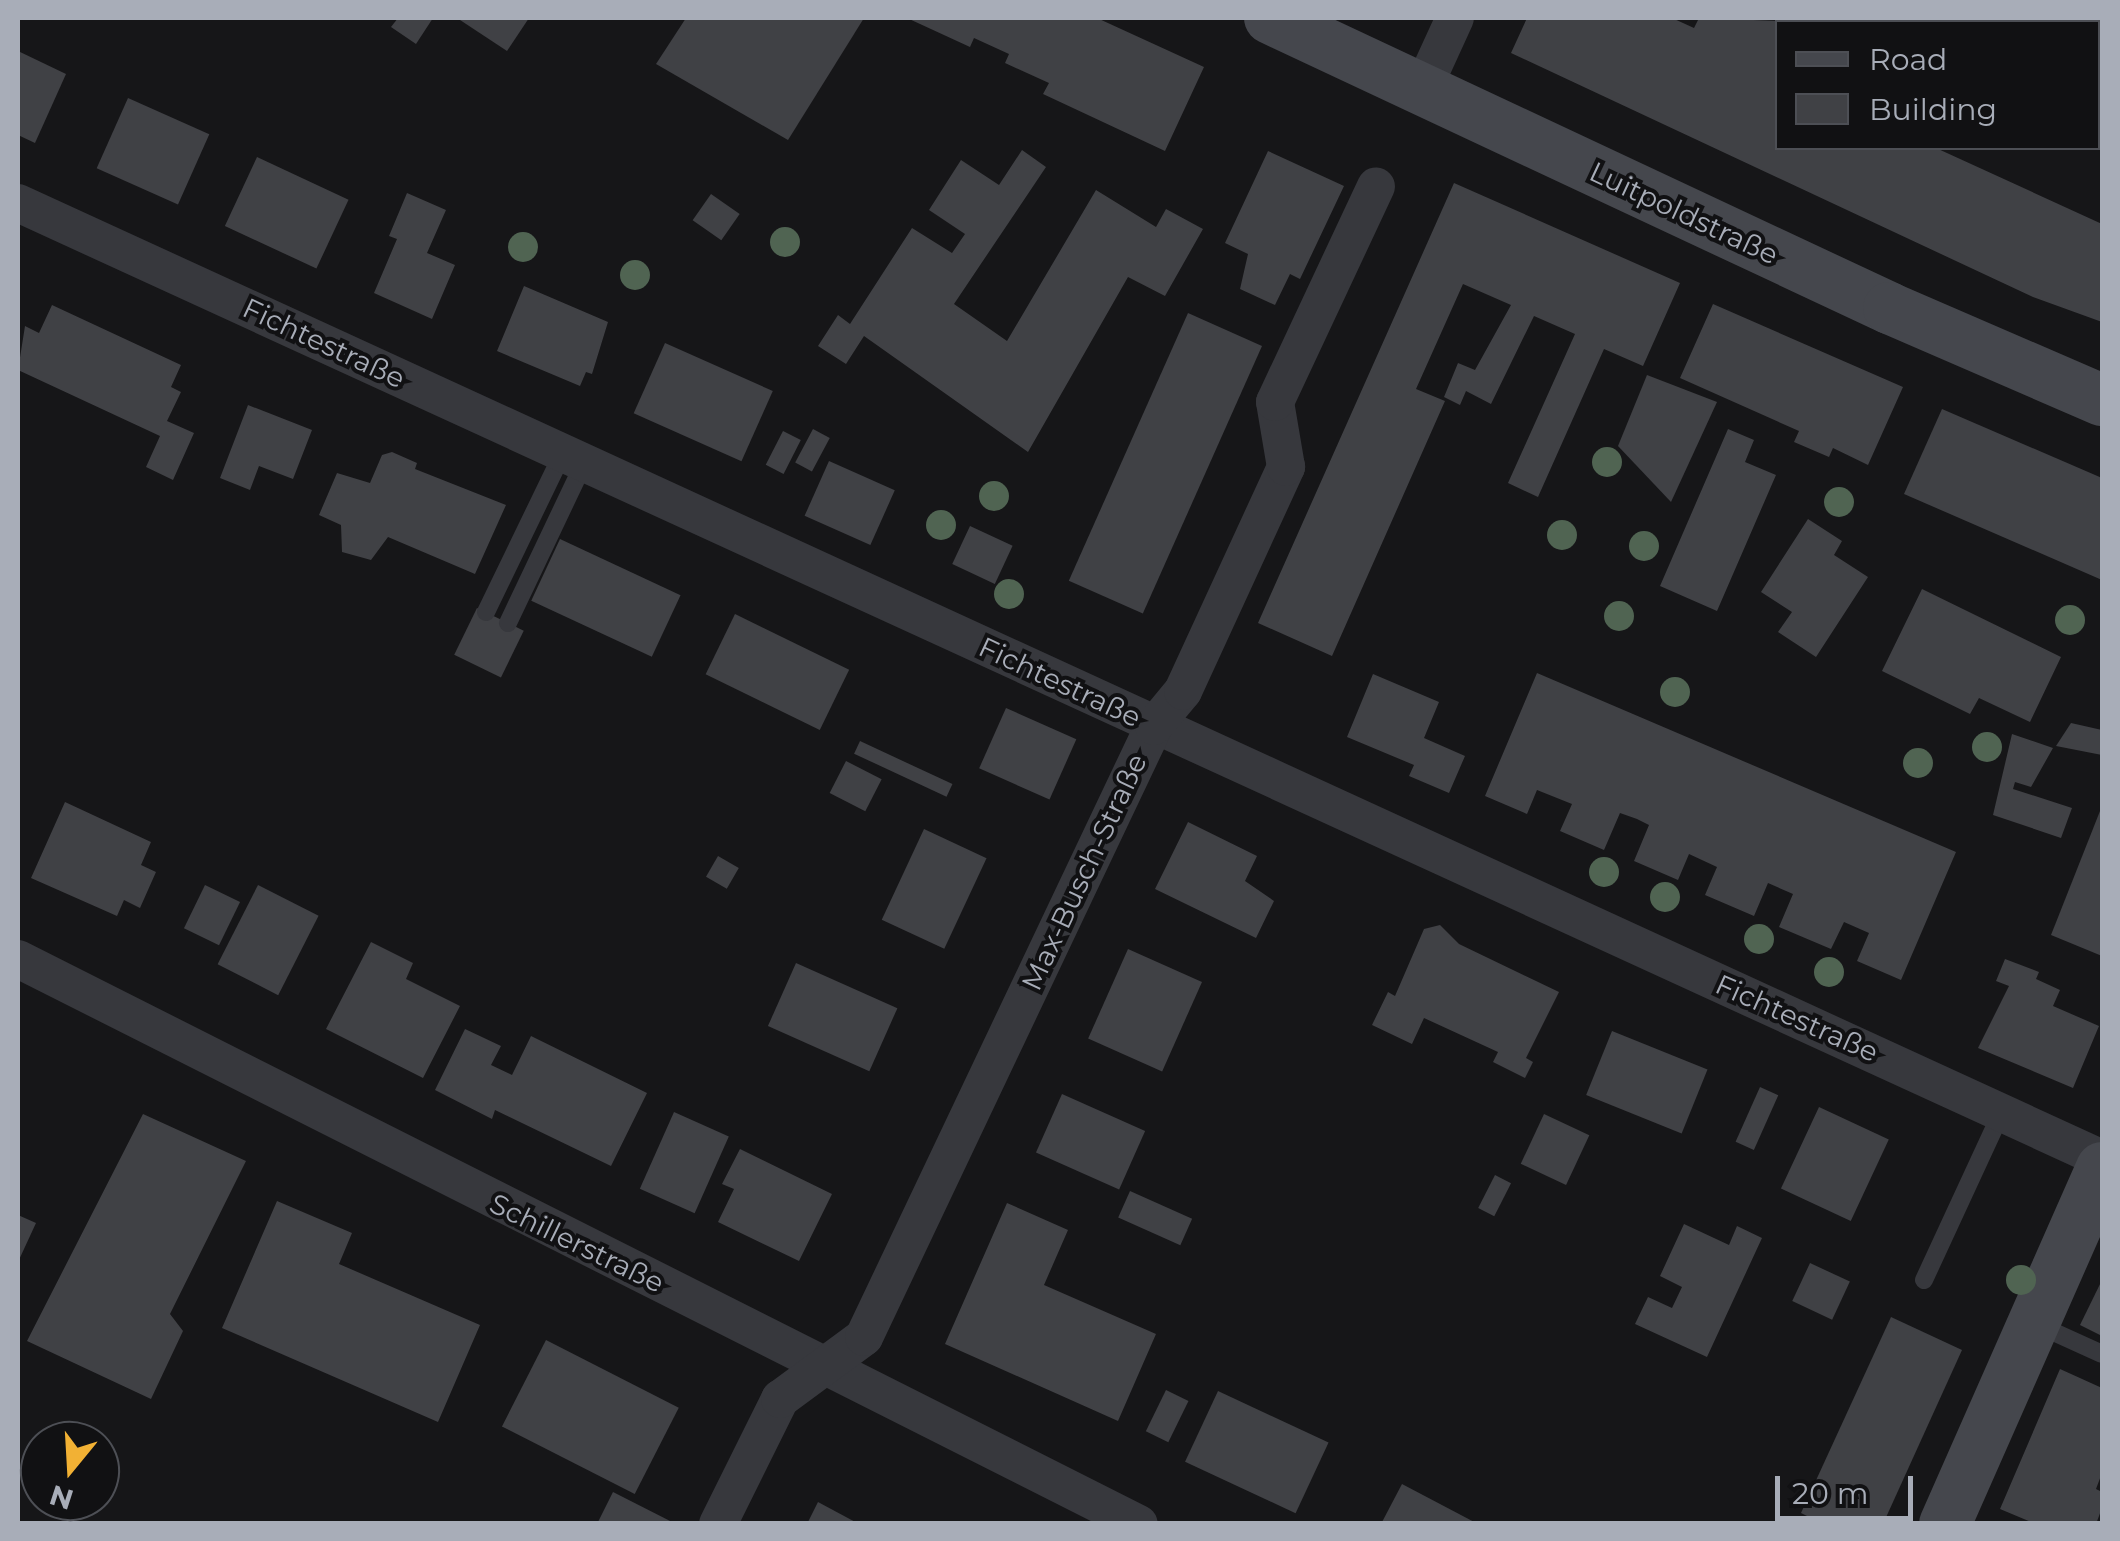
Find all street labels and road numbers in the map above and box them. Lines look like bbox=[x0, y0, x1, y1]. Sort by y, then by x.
street label: Luitpoldstraße bbox=[1584, 155, 1784, 271]
street label: Fichtestraße bbox=[238, 291, 410, 395]
street label: Fichtestraße bbox=[974, 630, 1146, 734]
street label: Max-Busch-Straße bbox=[1014, 748, 1154, 996]
street label: Fichtestraße bbox=[1710, 967, 1884, 1069]
street label: Schillerstraße bbox=[484, 1186, 670, 1300]

